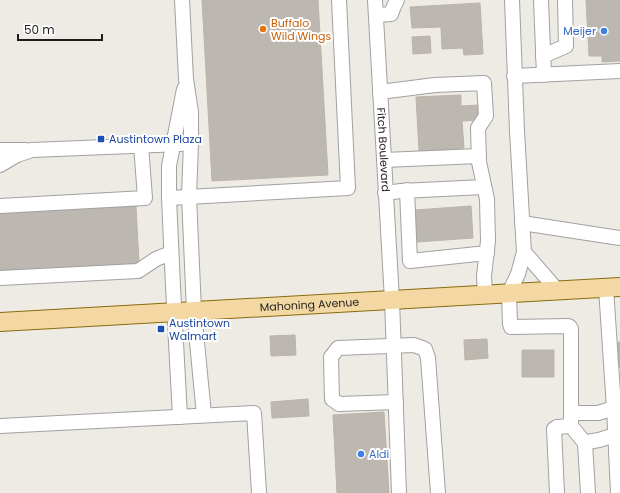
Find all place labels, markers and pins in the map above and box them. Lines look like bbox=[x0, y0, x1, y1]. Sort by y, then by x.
place label: Buffalo Wild Wings bbox=[271, 15, 331, 44]
place label: Meijer bbox=[563, 23, 596, 39]
marker: Buffalo Wild Wings bbox=[258, 24, 268, 34]
marker: Meijer bbox=[599, 26, 609, 36]
place label: Austintown Plaza bbox=[109, 131, 202, 147]
marker: Austintown Plaza bbox=[96, 134, 106, 144]
place label: Austintown Walmart bbox=[169, 315, 230, 344]
marker: Austintown Walmart bbox=[156, 324, 166, 334]
place label: Aldi bbox=[369, 446, 390, 462]
marker: Aldi bbox=[356, 449, 366, 459]

